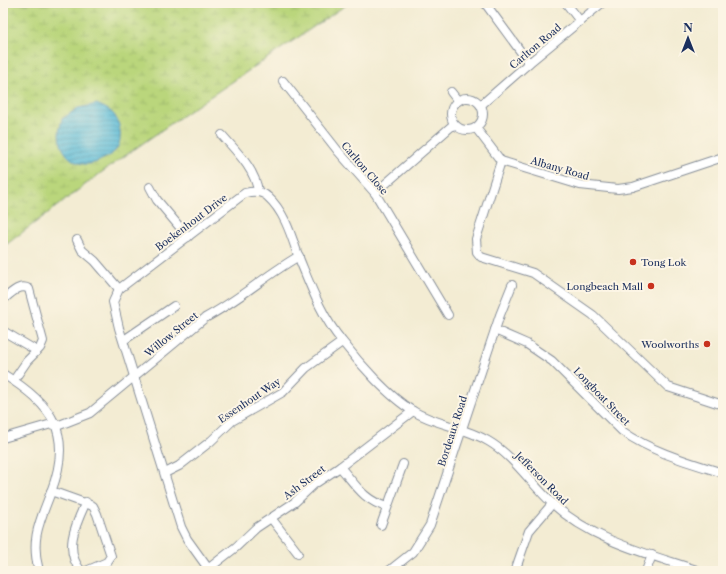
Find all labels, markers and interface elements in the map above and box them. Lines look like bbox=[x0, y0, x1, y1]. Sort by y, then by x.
north arrow bbox=[668, 18, 708, 58]
street label: Carlton Road bbox=[507, 21, 564, 72]
text: N bbox=[683, 21, 693, 35]
street label: Carlton Close bbox=[339, 139, 391, 198]
street label: Albany Road bbox=[528, 154, 591, 183]
street label: Boekenhout Drive bbox=[153, 191, 230, 254]
place label: Tong Lok bbox=[641, 256, 688, 269]
marker: Tong Lok bbox=[628, 257, 638, 267]
place label: Longbeach Mall bbox=[566, 280, 643, 293]
marker: Longbeach Mall bbox=[646, 281, 656, 291]
street label: Willow Street bbox=[141, 309, 201, 360]
place label: Woolworths bbox=[640, 338, 699, 351]
marker: Woolworths bbox=[702, 339, 712, 349]
street label: Longboat Street bbox=[570, 364, 633, 429]
street label: Essenhout Way bbox=[216, 375, 283, 426]
street label: Bordeaux Road bbox=[435, 394, 470, 468]
street label: Jefferson Road bbox=[511, 448, 571, 508]
street label: Ash Street bbox=[280, 462, 328, 503]

